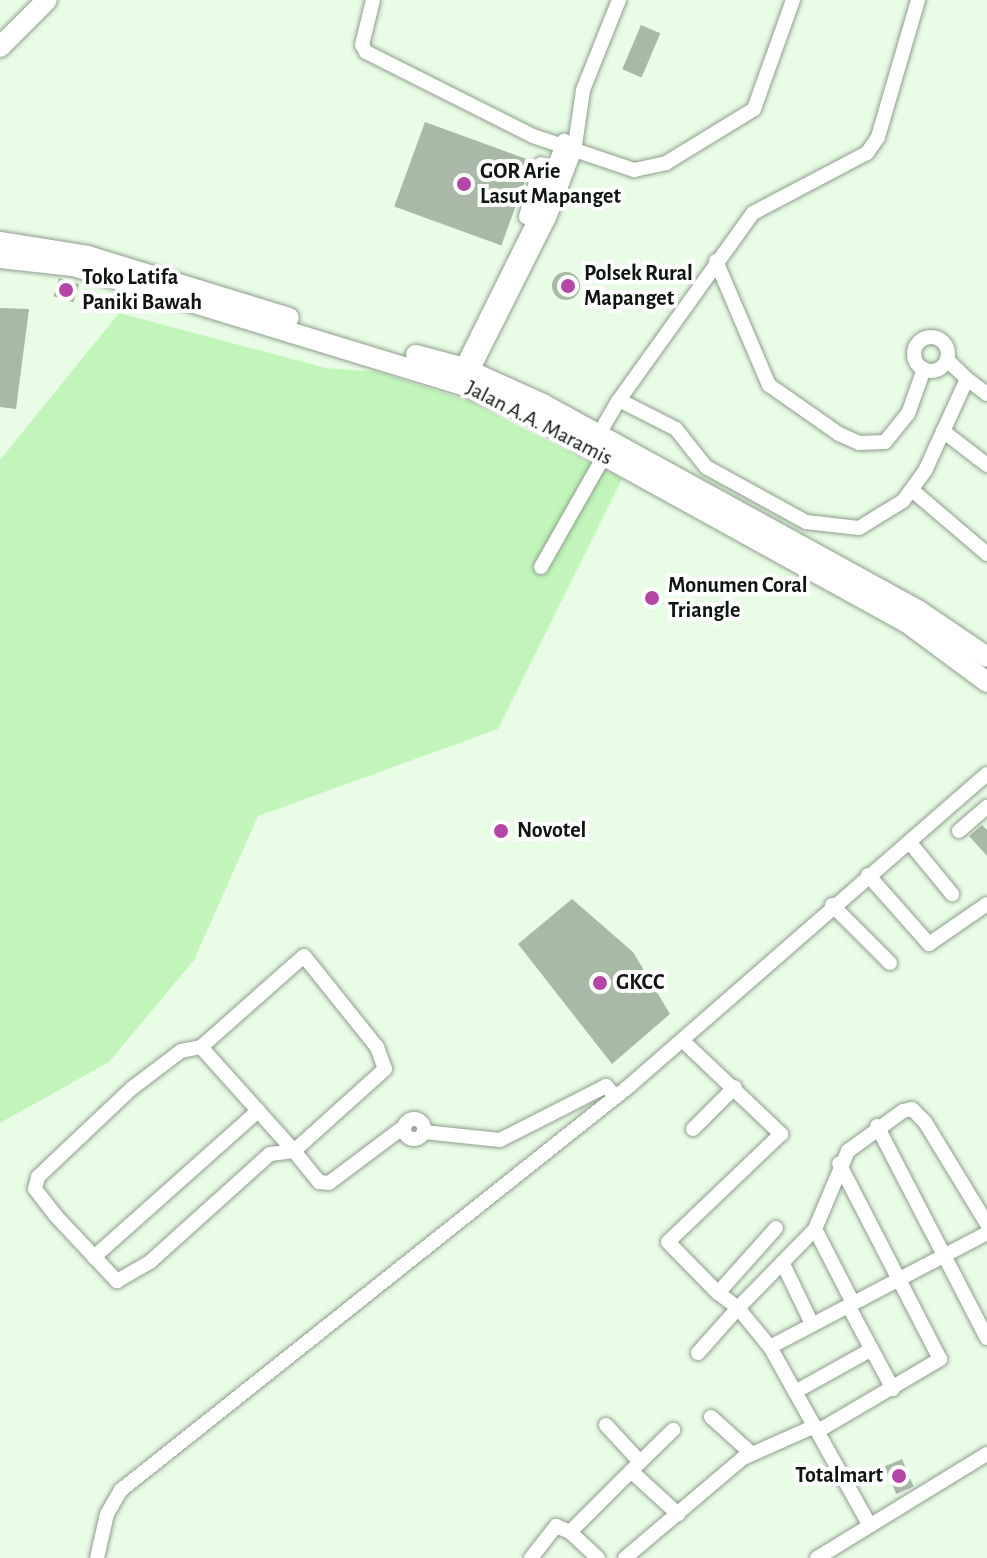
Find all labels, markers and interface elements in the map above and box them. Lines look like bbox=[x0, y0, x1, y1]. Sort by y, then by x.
place label: GOR Arie Lasut Mapanget bbox=[480, 158, 621, 210]
marker: GOR Arie Lasut Mapanget bbox=[455, 175, 473, 193]
place label: Polsek Rural Mapanget bbox=[584, 260, 693, 312]
place label: Toko Latifa Paniki Bawah bbox=[82, 264, 202, 316]
marker: Polsek Rural Mapanget bbox=[559, 277, 577, 295]
marker: Toko Latifa Paniki Bawah bbox=[57, 281, 75, 299]
street label: Jalan A.A. Maramis bbox=[461, 375, 617, 471]
place label: Monumen Coral Triangle bbox=[668, 572, 808, 624]
marker: Monumen Coral Triangle bbox=[643, 589, 661, 607]
place label: Novotel bbox=[517, 818, 586, 844]
marker: Novotel bbox=[492, 822, 510, 840]
place label: GKCC bbox=[616, 970, 664, 996]
marker: GKCC bbox=[591, 974, 609, 992]
place label: Totalmart bbox=[795, 1463, 883, 1489]
marker: Totalmart bbox=[890, 1467, 908, 1485]

